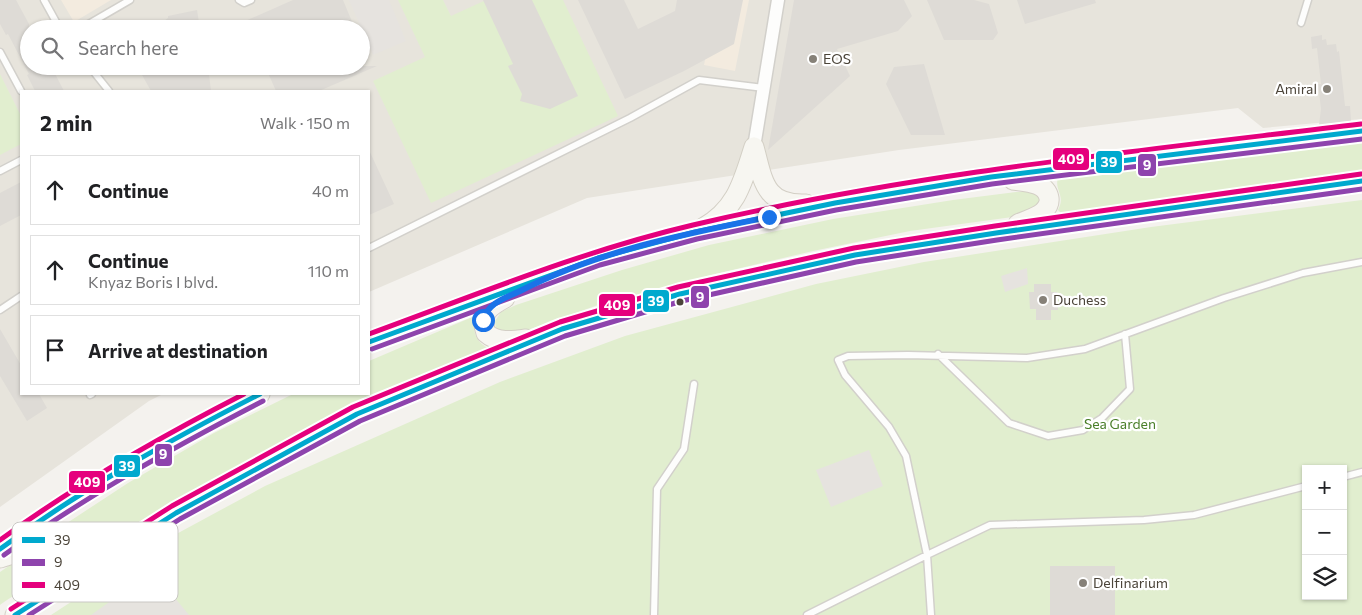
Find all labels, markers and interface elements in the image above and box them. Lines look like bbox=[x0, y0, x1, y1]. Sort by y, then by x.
search box bbox=[20, 20, 370, 75]
icon: search bbox=[38, 34, 66, 62]
text: Search here bbox=[78, 36, 178, 59]
place label: EOS bbox=[823, 50, 851, 67]
marker: EOS bbox=[807, 53, 819, 65]
place label: Amiral bbox=[1275, 80, 1317, 97]
marker: Amiral bbox=[1321, 83, 1333, 95]
text: 2 min bbox=[40, 110, 92, 135]
text: Walk · 150 m bbox=[260, 113, 350, 132]
line badge: 409 bbox=[1052, 147, 1090, 171]
text: 409 bbox=[1058, 150, 1085, 167]
line badge: 39 bbox=[1095, 150, 1123, 174]
text: 39 bbox=[1101, 153, 1118, 170]
line badge: 9 bbox=[1137, 153, 1157, 177]
text: 9 bbox=[1143, 156, 1152, 173]
icon: ahead bbox=[41, 176, 69, 204]
text: Continue bbox=[88, 179, 168, 202]
text: 40 m bbox=[312, 181, 349, 200]
route end bbox=[758, 206, 781, 229]
text: Continue bbox=[88, 249, 168, 272]
icon: ahead bbox=[41, 256, 69, 284]
text: 110 m bbox=[308, 261, 349, 280]
text: Knyaz Boris I blvd. bbox=[88, 272, 218, 291]
line badge: 9 bbox=[690, 285, 710, 309]
text: 9 bbox=[696, 288, 705, 305]
line badge: 39 bbox=[642, 289, 670, 313]
place label: Duchess bbox=[1053, 291, 1106, 308]
text: 39 bbox=[648, 292, 665, 309]
line badge: 409 bbox=[598, 293, 636, 317]
marker: Duchess bbox=[1037, 294, 1049, 306]
text: 409 bbox=[604, 296, 631, 313]
unlabelled marker bbox=[675, 297, 685, 307]
route start bbox=[472, 309, 495, 332]
icon: arrive bbox=[41, 336, 69, 364]
text: Arrive at destination bbox=[88, 339, 268, 362]
park label: Sea Garden bbox=[1084, 415, 1156, 432]
line badge: 9 bbox=[154, 443, 173, 467]
text: 9 bbox=[159, 445, 168, 462]
line badge: 39 bbox=[113, 454, 141, 478]
text: 39 bbox=[119, 457, 136, 474]
map controls bbox=[1302, 465, 1347, 600]
button: + bbox=[1302, 465, 1347, 510]
line badge: 409 bbox=[68, 470, 106, 494]
text: 409 bbox=[74, 473, 101, 490]
button: − bbox=[1302, 510, 1347, 555]
legend bbox=[12, 522, 178, 602]
text: 39 bbox=[54, 531, 71, 548]
text: 9 bbox=[54, 553, 63, 570]
button: layers bbox=[1302, 555, 1347, 600]
place label: Delfinarium bbox=[1093, 574, 1168, 591]
text: 409 bbox=[54, 576, 80, 593]
marker: Delfinarium bbox=[1077, 577, 1089, 589]

